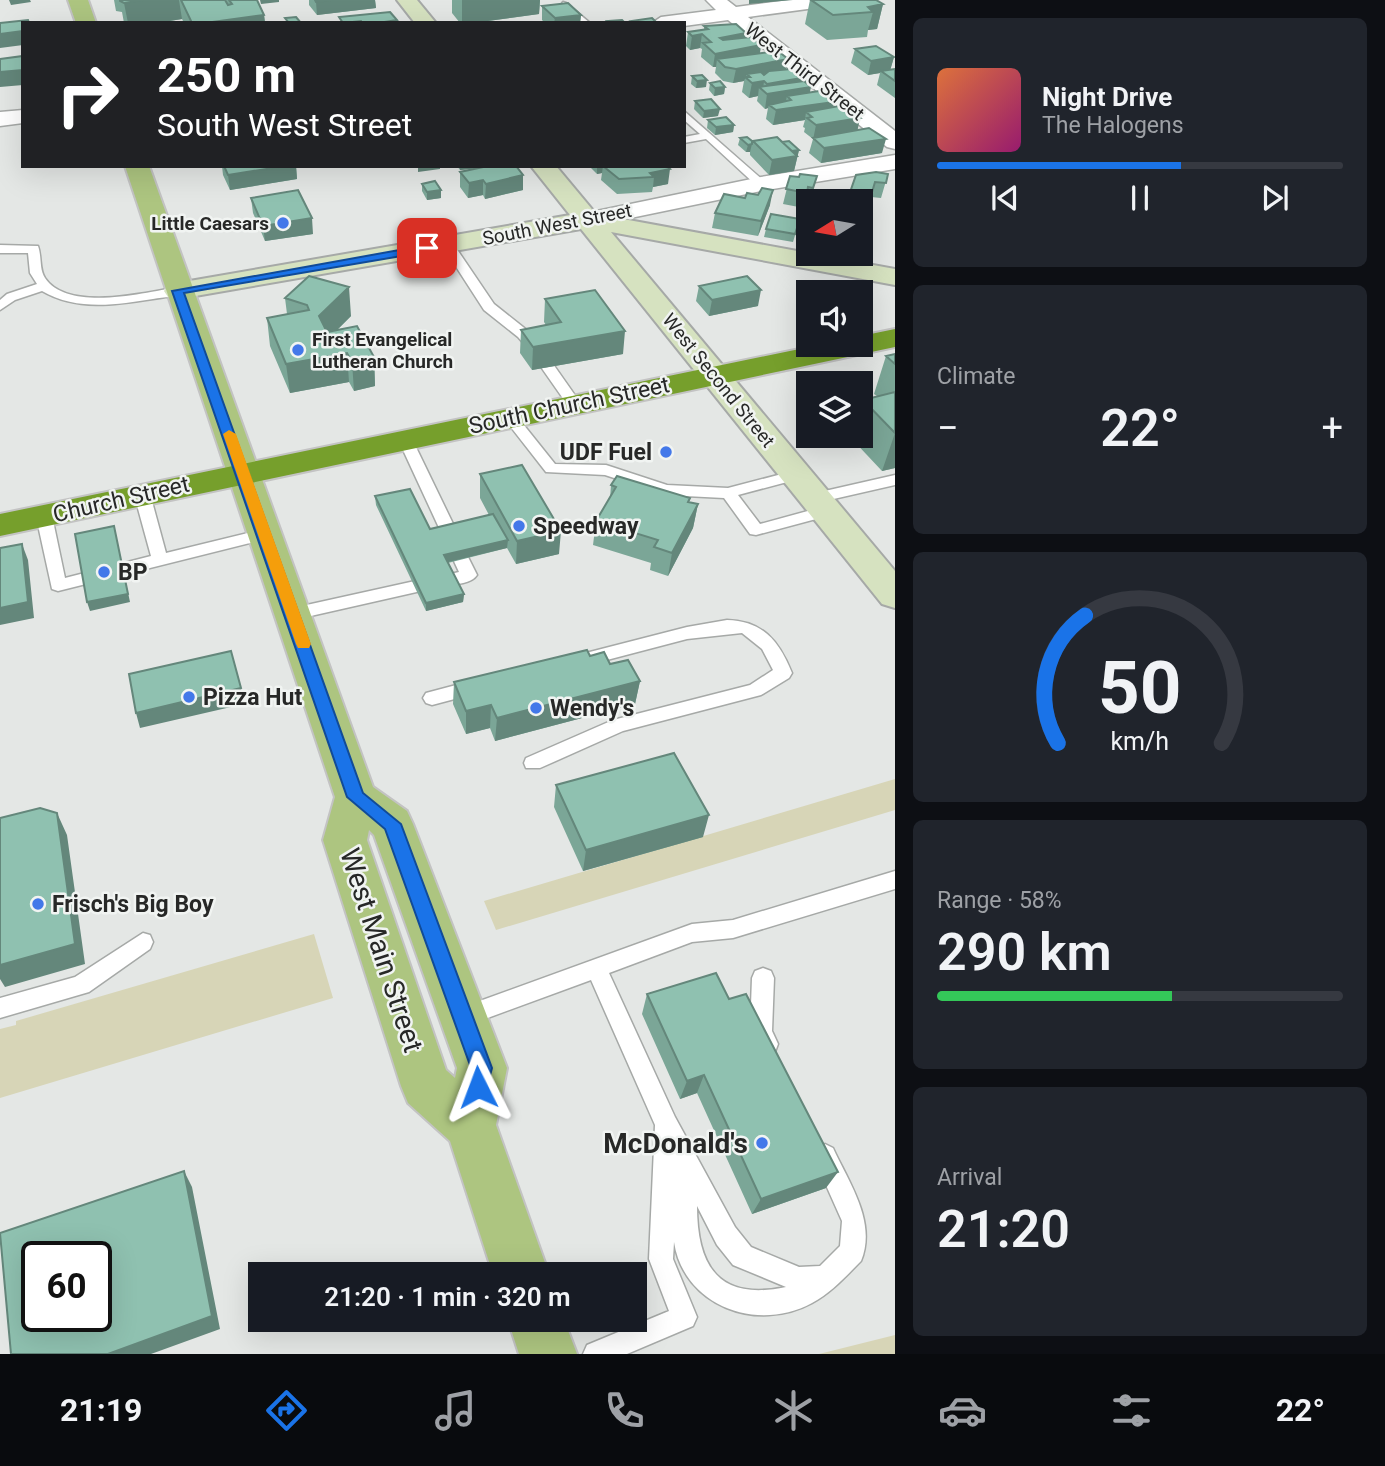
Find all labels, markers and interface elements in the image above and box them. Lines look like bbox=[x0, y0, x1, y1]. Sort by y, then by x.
street label: West Third Street bbox=[740, 18, 869, 125]
text: 250 m bbox=[157, 47, 296, 104]
icon: right bbox=[42, 49, 133, 140]
text: Night Drive bbox=[1042, 82, 1172, 112]
text: South West Street bbox=[157, 106, 412, 144]
text: The Halogens bbox=[1042, 112, 1184, 139]
icon: previous bbox=[986, 179, 1024, 217]
icon: pause bbox=[1121, 179, 1159, 217]
icon: next bbox=[1256, 179, 1294, 217]
north arrow bbox=[796, 189, 873, 266]
map controls bbox=[796, 189, 873, 448]
street label: South West Street bbox=[481, 199, 634, 250]
place label: Little Caesars bbox=[151, 212, 269, 235]
marker: Little Caesars bbox=[275, 215, 291, 231]
pin bbox=[397, 218, 457, 278]
icon: arrive bbox=[408, 229, 446, 267]
button: sound bbox=[796, 280, 873, 357]
street label: West Second Street bbox=[658, 309, 780, 452]
place label: First Evangelical Lutheran Church bbox=[312, 328, 453, 373]
marker: First Evangelical Lutheran Church bbox=[290, 342, 306, 358]
text: Climate bbox=[937, 363, 1016, 390]
street label: South Church Street bbox=[466, 371, 672, 440]
button: layers bbox=[796, 371, 873, 448]
text: 22° bbox=[1100, 398, 1180, 459]
text: − bbox=[937, 406, 959, 450]
text: + bbox=[1321, 406, 1343, 450]
place label: UDF Fuel bbox=[560, 439, 652, 466]
marker: UDF Fuel bbox=[658, 444, 674, 460]
street label: Church Street bbox=[50, 471, 192, 528]
place label: Speedway bbox=[533, 513, 639, 540]
marker: Speedway bbox=[511, 518, 527, 534]
place label: BP bbox=[118, 559, 148, 586]
marker: BP bbox=[96, 564, 112, 580]
text: 50 bbox=[1098, 645, 1182, 731]
place label: Pizza Hut bbox=[203, 684, 302, 711]
marker: Pizza Hut bbox=[181, 689, 197, 705]
place label: Wendy's bbox=[550, 695, 634, 722]
marker: Wendy's bbox=[528, 700, 544, 716]
text: km/h bbox=[1111, 727, 1169, 756]
street label: West Main Street bbox=[333, 844, 430, 1056]
text: Range · 58% bbox=[937, 887, 1062, 914]
place label: Frisch's Big Boy bbox=[52, 891, 214, 918]
marker: Frisch's Big Boy bbox=[30, 896, 46, 912]
text: 290 km bbox=[937, 922, 1112, 983]
position arrow bbox=[441, 1050, 515, 1124]
place label: McDonald's bbox=[603, 1127, 748, 1160]
marker: McDonald's bbox=[754, 1135, 770, 1151]
text: Arrival bbox=[937, 1164, 1002, 1191]
text: 21:20 bbox=[937, 1199, 1070, 1260]
speed limit sign: 60 bbox=[21, 1241, 112, 1332]
text: 21:20 · 1 min · 320 m bbox=[324, 1282, 571, 1312]
icon: directions bbox=[262, 1386, 311, 1435]
icon: music bbox=[431, 1386, 480, 1435]
icon: phone bbox=[600, 1386, 649, 1435]
icon: climate bbox=[769, 1386, 818, 1435]
icon: car bbox=[938, 1386, 987, 1435]
icon: filters bbox=[1107, 1386, 1156, 1435]
text: 21:19 bbox=[60, 1391, 142, 1429]
text: 22° bbox=[1276, 1391, 1325, 1429]

